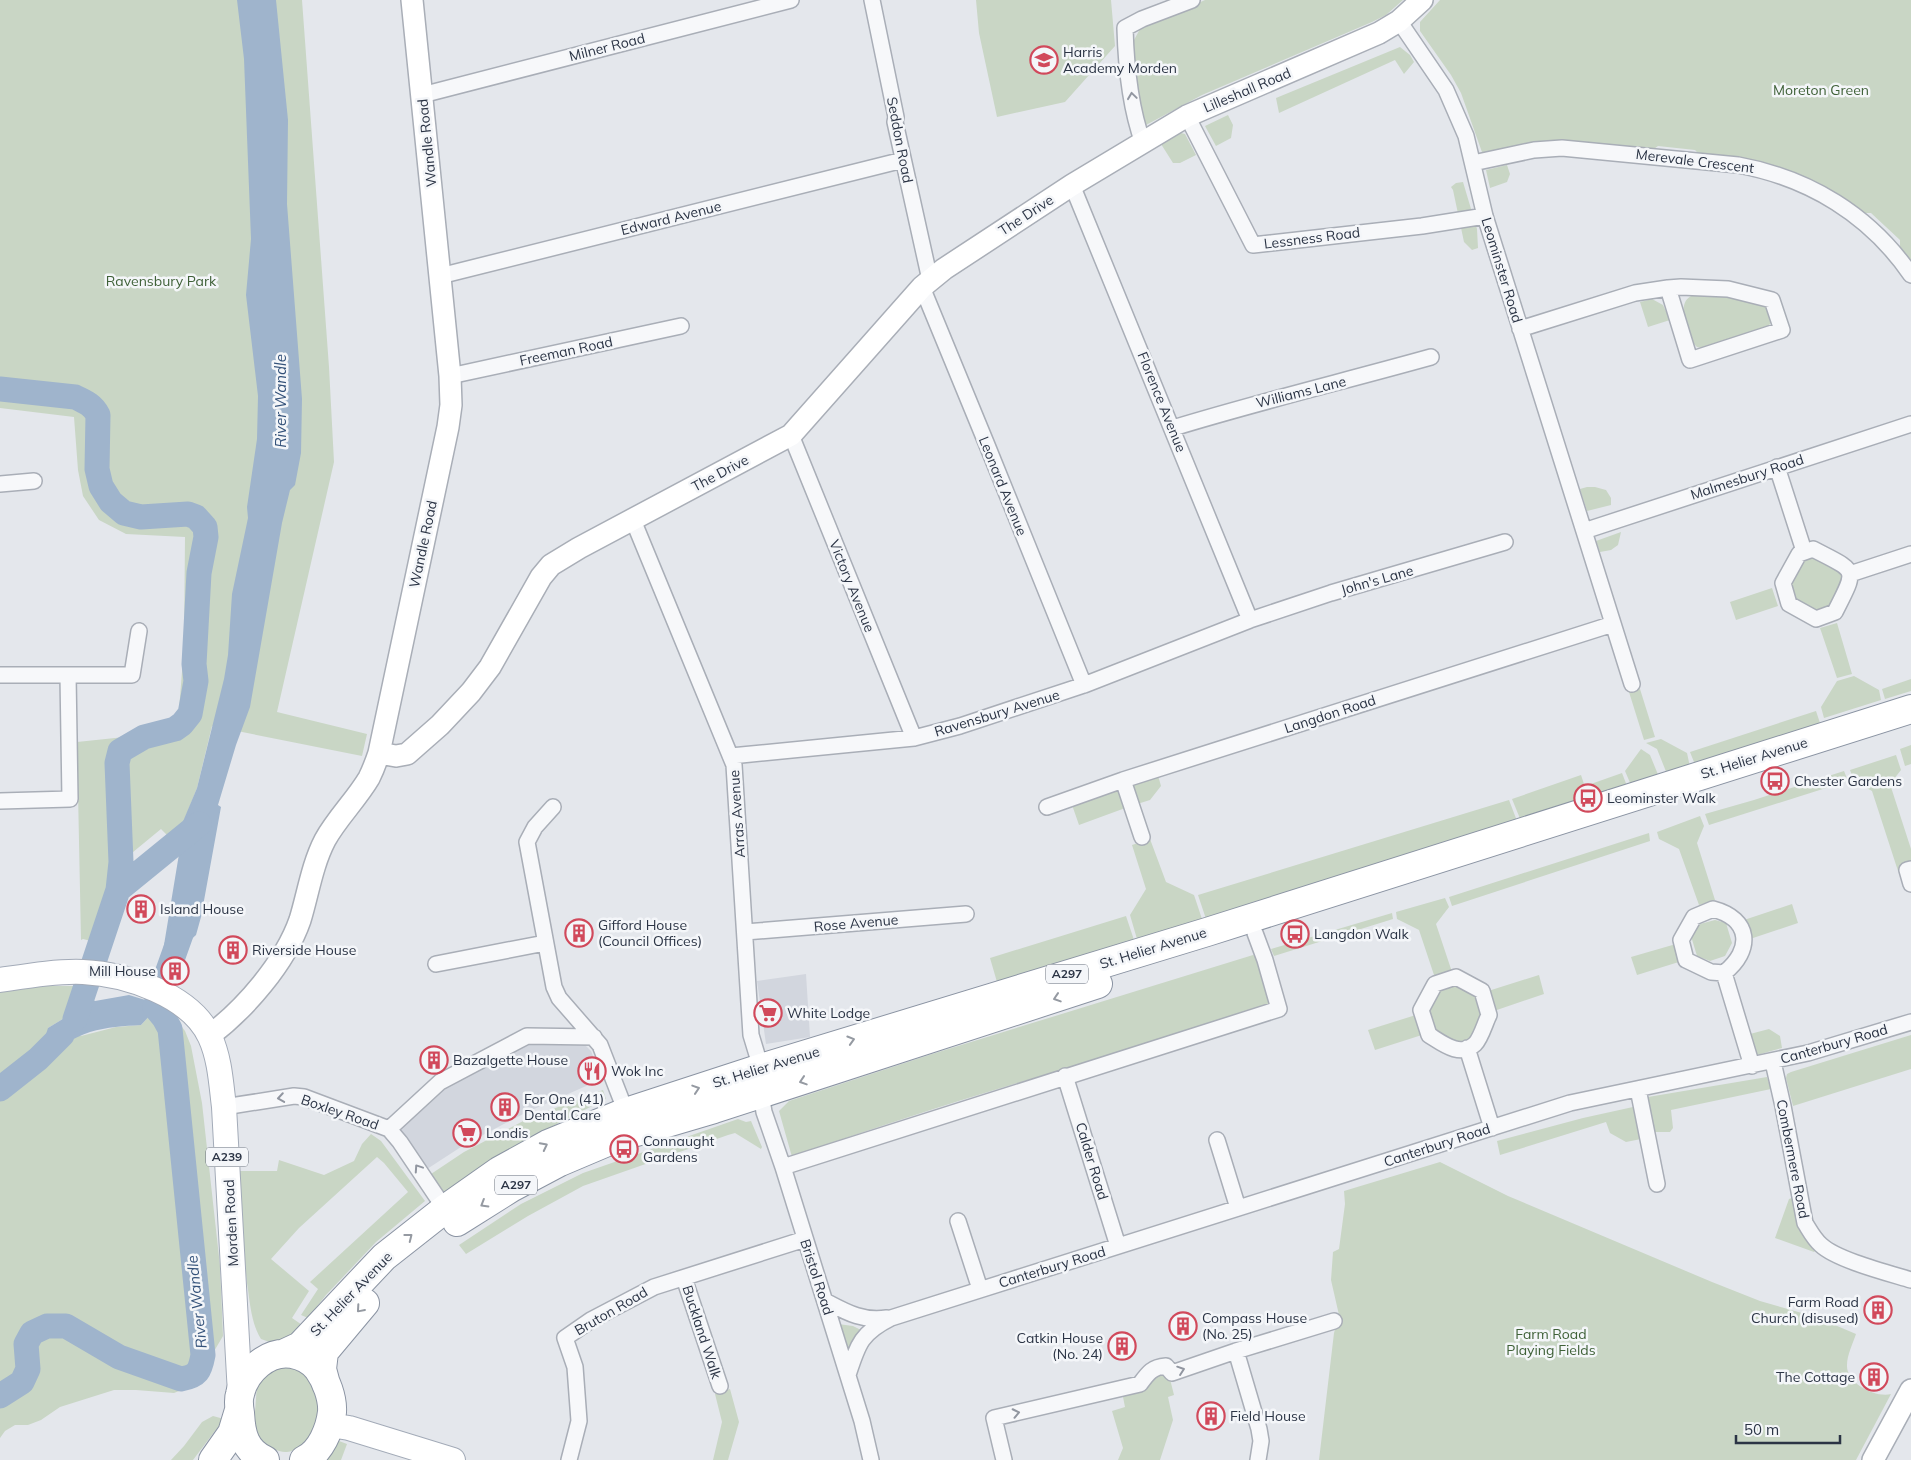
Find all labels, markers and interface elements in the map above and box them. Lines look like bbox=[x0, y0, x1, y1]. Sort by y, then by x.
street label: Milner Road bbox=[567, 29, 647, 65]
place label: Harris Academy Morden bbox=[1063, 43, 1177, 77]
school or university icon: Harris Academy Morden bbox=[1029, 45, 1059, 75]
street label: Lilleshall Road bbox=[1200, 63, 1294, 117]
park label: Moreton Green bbox=[1773, 81, 1869, 99]
one-way arrow bbox=[1127, 91, 1138, 99]
street label: Seddon Road bbox=[883, 95, 917, 185]
street label: Wandle Road bbox=[413, 98, 441, 188]
street label: Merevale Crescent bbox=[1635, 145, 1755, 177]
street label: The Drive bbox=[995, 191, 1057, 239]
street label: Edward Avenue bbox=[619, 197, 723, 239]
street label: Leominster Road bbox=[1477, 215, 1527, 325]
street label: Lessness Road bbox=[1263, 223, 1361, 253]
park label: Ravensbury Park bbox=[106, 272, 217, 290]
street label: Freeman Road bbox=[518, 332, 614, 370]
street label: Florence Avenue bbox=[1134, 349, 1190, 455]
water label: River Wandle bbox=[271, 354, 290, 448]
street label: Williams Lane bbox=[1254, 372, 1348, 412]
street label: Leonard Avenue bbox=[975, 434, 1031, 538]
street label: Malmesbury Road bbox=[1688, 450, 1806, 504]
street label: The Drive bbox=[689, 451, 751, 495]
street label: Wandle Road bbox=[405, 499, 441, 589]
street label: Victory Avenue bbox=[825, 537, 879, 635]
street label: John's Lane bbox=[1339, 561, 1415, 599]
street label: Ravensbury Avenue bbox=[932, 685, 1062, 741]
street label: Langdon Road bbox=[1282, 691, 1378, 737]
street label: St. Helier Avenue bbox=[1698, 733, 1810, 783]
bus stop icon: Chester Gardens bbox=[1760, 766, 1790, 796]
street label: Arras Avenue bbox=[725, 769, 749, 859]
place label: Chester Gardens bbox=[1794, 772, 1902, 790]
bus stop icon: Leominster Walk bbox=[1573, 783, 1603, 813]
place label: Leominster Walk bbox=[1607, 789, 1717, 807]
building icon: Island House bbox=[126, 894, 156, 924]
place label: Island House bbox=[160, 900, 244, 918]
street label: Rose Avenue bbox=[813, 910, 899, 936]
place label: Gifford House (Council Offices) bbox=[598, 916, 702, 950]
building icon: Gifford House (Council Offices) bbox=[564, 918, 594, 948]
bus stop icon: Langdon Walk bbox=[1280, 919, 1310, 949]
street label: St. Helier Avenue bbox=[1097, 923, 1209, 973]
place label: Langdon Walk bbox=[1314, 925, 1409, 943]
building icon: Riverside House bbox=[218, 935, 248, 965]
place label: Riverside House bbox=[252, 941, 356, 959]
building icon: Mill House bbox=[160, 956, 190, 986]
place label: Mill House bbox=[89, 962, 156, 980]
road number: A297 bbox=[1046, 964, 1088, 984]
one-way arrow bbox=[1053, 992, 1062, 1002]
supermarket icon: White Lodge bbox=[753, 998, 783, 1028]
place label: White Lodge bbox=[787, 1004, 870, 1022]
street label: Canterbury Road bbox=[1778, 1020, 1890, 1068]
one-way arrow bbox=[846, 1036, 854, 1046]
street label: St. Helier Avenue bbox=[710, 1042, 822, 1092]
building icon: Bazalgette House bbox=[419, 1045, 449, 1075]
place label: Bazalgette House bbox=[453, 1051, 568, 1069]
restaurant icon: Wok Inc bbox=[577, 1056, 607, 1086]
place label: Wok Inc bbox=[611, 1062, 663, 1080]
one-way arrow bbox=[799, 1075, 807, 1085]
one-way arrow bbox=[691, 1084, 699, 1094]
street label: Boxley Road bbox=[299, 1090, 381, 1134]
place label: For One (41) Dental Care bbox=[524, 1090, 604, 1124]
building icon: For One (41) Dental Care bbox=[490, 1092, 520, 1122]
one-way arrow bbox=[277, 1093, 286, 1103]
street label: Combermere Road bbox=[1773, 1098, 1813, 1220]
supermarket icon: Londis bbox=[452, 1118, 482, 1148]
street label: Canterbury Road bbox=[1381, 1119, 1493, 1171]
street label: Calder Road bbox=[1072, 1120, 1112, 1202]
place label: Londis bbox=[486, 1124, 528, 1142]
place label: Connaught Gardens bbox=[643, 1132, 715, 1166]
bus stop icon: Connaught Gardens bbox=[609, 1134, 639, 1164]
one-way arrow bbox=[539, 1142, 548, 1152]
road number: A239 bbox=[206, 1148, 248, 1166]
one-way arrow bbox=[415, 1164, 424, 1174]
road number: A297 bbox=[495, 1176, 537, 1194]
street label: Morden Road bbox=[220, 1179, 242, 1267]
one-way arrow bbox=[481, 1198, 490, 1208]
one-way arrow bbox=[404, 1233, 413, 1242]
street label: Bristol Road bbox=[796, 1237, 838, 1317]
street label: Canterbury Road bbox=[996, 1242, 1108, 1292]
street label: St. Helier Avenue bbox=[306, 1248, 396, 1340]
water label: River Wandle bbox=[182, 1254, 211, 1350]
street label: Bruton Road bbox=[571, 1283, 651, 1339]
street label: Buckland Walk bbox=[678, 1283, 726, 1382]
place label: Farm Road Church (disused) bbox=[1751, 1293, 1859, 1327]
building icon: Farm Road Church (disused) bbox=[1863, 1295, 1893, 1325]
one-way arrow bbox=[357, 1303, 366, 1312]
place label: Compass House (No. 25) bbox=[1202, 1309, 1307, 1343]
building icon: Compass House (No. 25) bbox=[1168, 1311, 1198, 1341]
park label: Farm Road Playing Fields bbox=[1506, 1325, 1596, 1359]
place label: Catkin House (No. 24) bbox=[1017, 1329, 1103, 1363]
building icon: Catkin House (No. 24) bbox=[1107, 1331, 1137, 1361]
building icon: The Cottage bbox=[1859, 1362, 1889, 1392]
one-way arrow bbox=[1176, 1366, 1184, 1376]
place label: The Cottage bbox=[1776, 1368, 1855, 1386]
building icon: Field House bbox=[1196, 1401, 1226, 1431]
place label: Field House bbox=[1230, 1407, 1306, 1425]
one-way arrow bbox=[1012, 1408, 1020, 1419]
scale bar bbox=[1736, 1412, 1840, 1444]
text: 50 m bbox=[1744, 1420, 1779, 1439]

